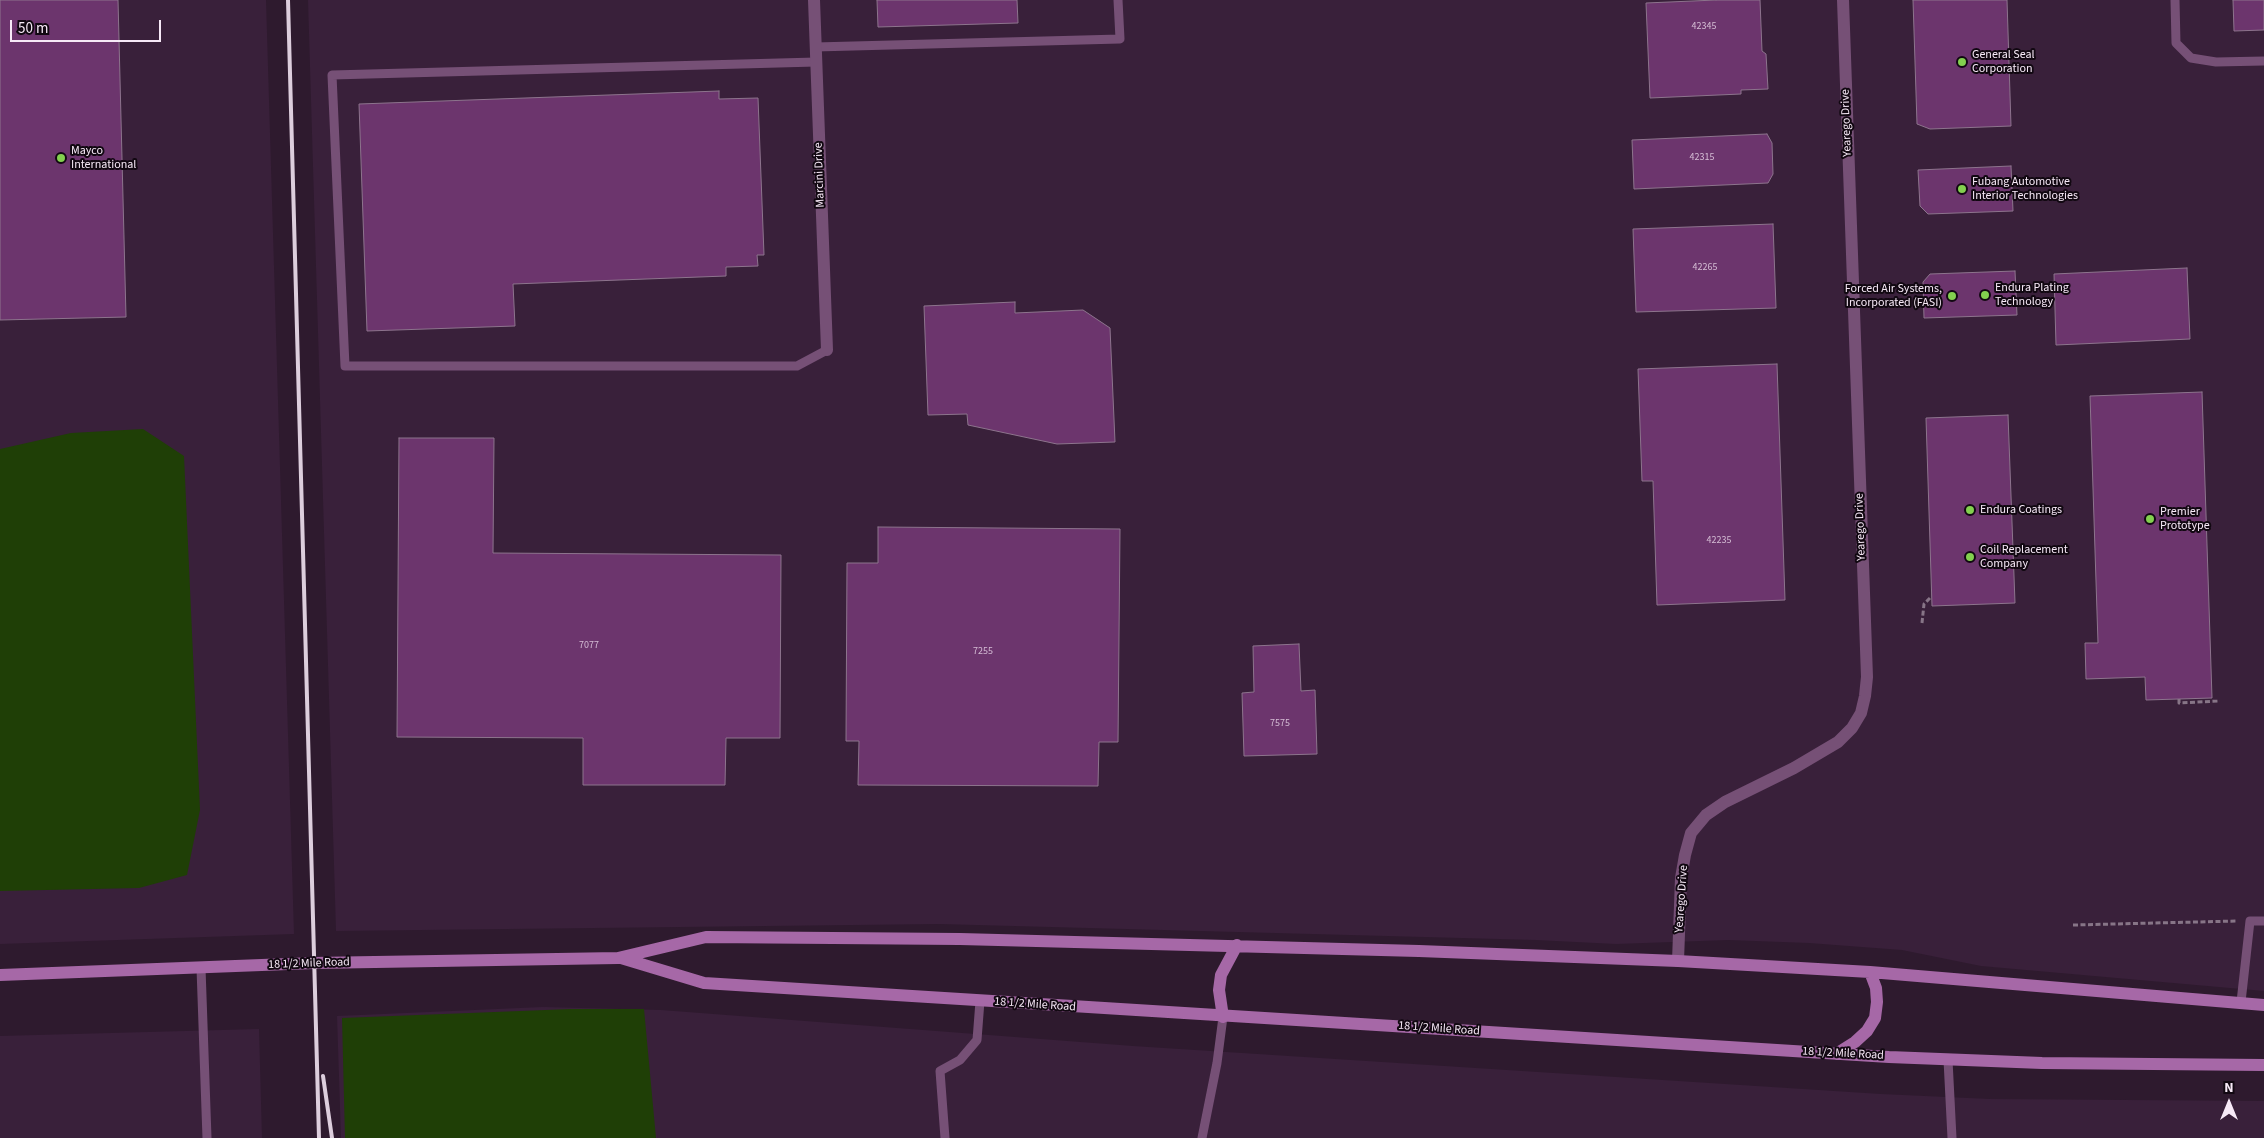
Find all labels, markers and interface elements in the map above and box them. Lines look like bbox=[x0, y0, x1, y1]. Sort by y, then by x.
scale bar bbox=[12, 10, 164, 42]
text: 50 m bbox=[18, 18, 48, 39]
house number: 42345 bbox=[1692, 21, 1716, 33]
place label: General Seal Corporation bbox=[1972, 48, 2035, 76]
marker: General Seal Corporation bbox=[1956, 56, 1968, 68]
street label: Yearego Drive bbox=[1839, 89, 1855, 157]
street label: Marcini Drive bbox=[812, 142, 828, 208]
place label: Mayco International bbox=[71, 144, 136, 172]
marker: Mayco International bbox=[55, 152, 67, 164]
house number: 42315 bbox=[1690, 152, 1714, 164]
place label: Fubang Automotive Interior Technologies bbox=[1972, 175, 2078, 203]
marker: Fubang Automotive Interior Technologies bbox=[1956, 183, 1968, 195]
house number: 42265 bbox=[1693, 262, 1717, 274]
place label: Endura Plating Technology bbox=[1995, 281, 2069, 309]
place label: Forced Air Systems, Incorporated (FASI) bbox=[1845, 282, 1942, 310]
marker: Endura Plating Technology bbox=[1979, 289, 1991, 301]
marker: Forced Air Systems, Incorporated (FASI) bbox=[1946, 290, 1958, 302]
street label: Yearego Drive bbox=[1853, 493, 1869, 561]
place label: Endura Coatings bbox=[1980, 503, 2062, 517]
marker: Endura Coatings bbox=[1964, 504, 1976, 516]
place label: Premier Prototype bbox=[2160, 505, 2210, 533]
marker: Premier Prototype bbox=[2144, 513, 2156, 525]
house number: 42235 bbox=[1707, 535, 1731, 547]
place label: Coil Replacement Company bbox=[1980, 543, 2068, 571]
marker: Coil Replacement Company bbox=[1964, 551, 1976, 563]
house number: 7077 bbox=[579, 640, 599, 652]
house number: 7255 bbox=[973, 646, 993, 658]
house number: 7575 bbox=[1270, 718, 1290, 730]
street label: Yearego Drive bbox=[1672, 865, 1692, 933]
street label: 18 1/2 Mile Road bbox=[268, 955, 350, 973]
street label: 18 1/2 Mile Road bbox=[994, 995, 1076, 1015]
street label: 18 1/2 Mile Road bbox=[1398, 1019, 1480, 1039]
street label: 18 1/2 Mile Road bbox=[1802, 1045, 1884, 1063]
north arrow bbox=[2204, 1078, 2254, 1128]
text: N bbox=[2224, 1078, 2234, 1098]

